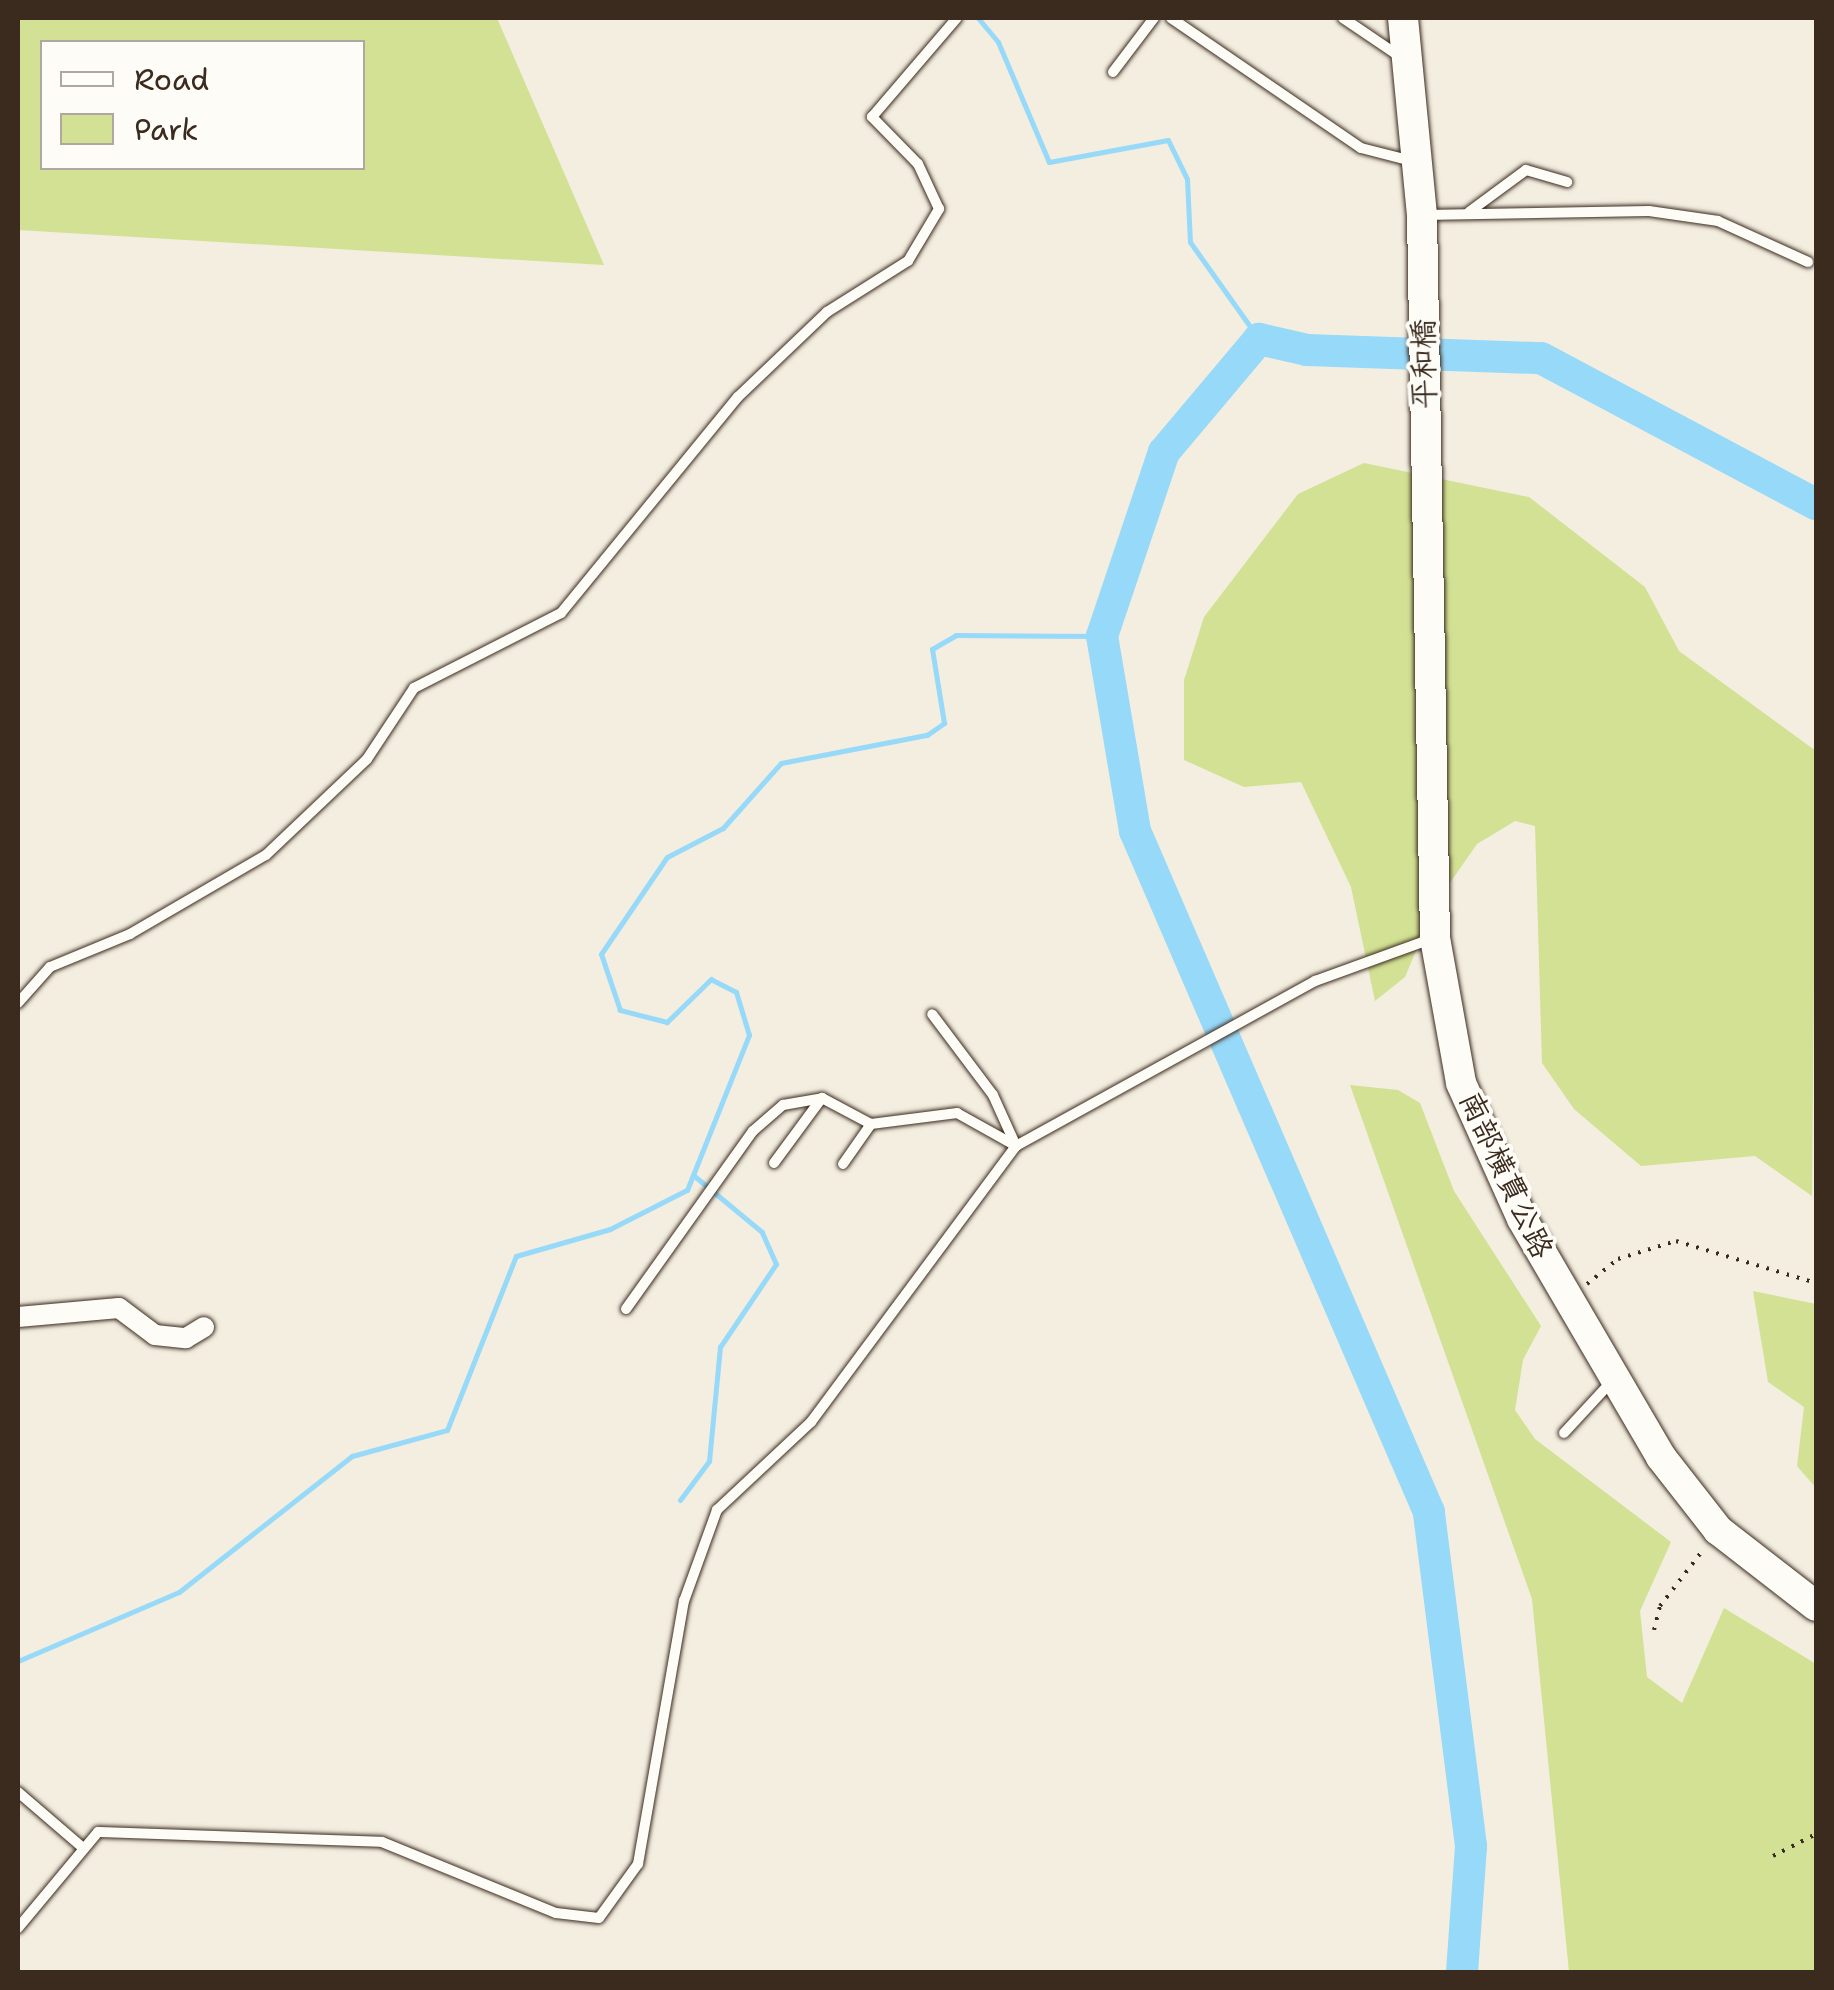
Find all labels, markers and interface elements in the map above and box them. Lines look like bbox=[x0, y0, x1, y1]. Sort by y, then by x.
legend bbox=[40, 40, 365, 170]
text: Road bbox=[134, 59, 209, 100]
text: Park bbox=[134, 109, 198, 150]
street label: 平和橋 bbox=[1405, 319, 1443, 409]
street label: 南部橫貫公路 bbox=[1452, 1086, 1560, 1264]

